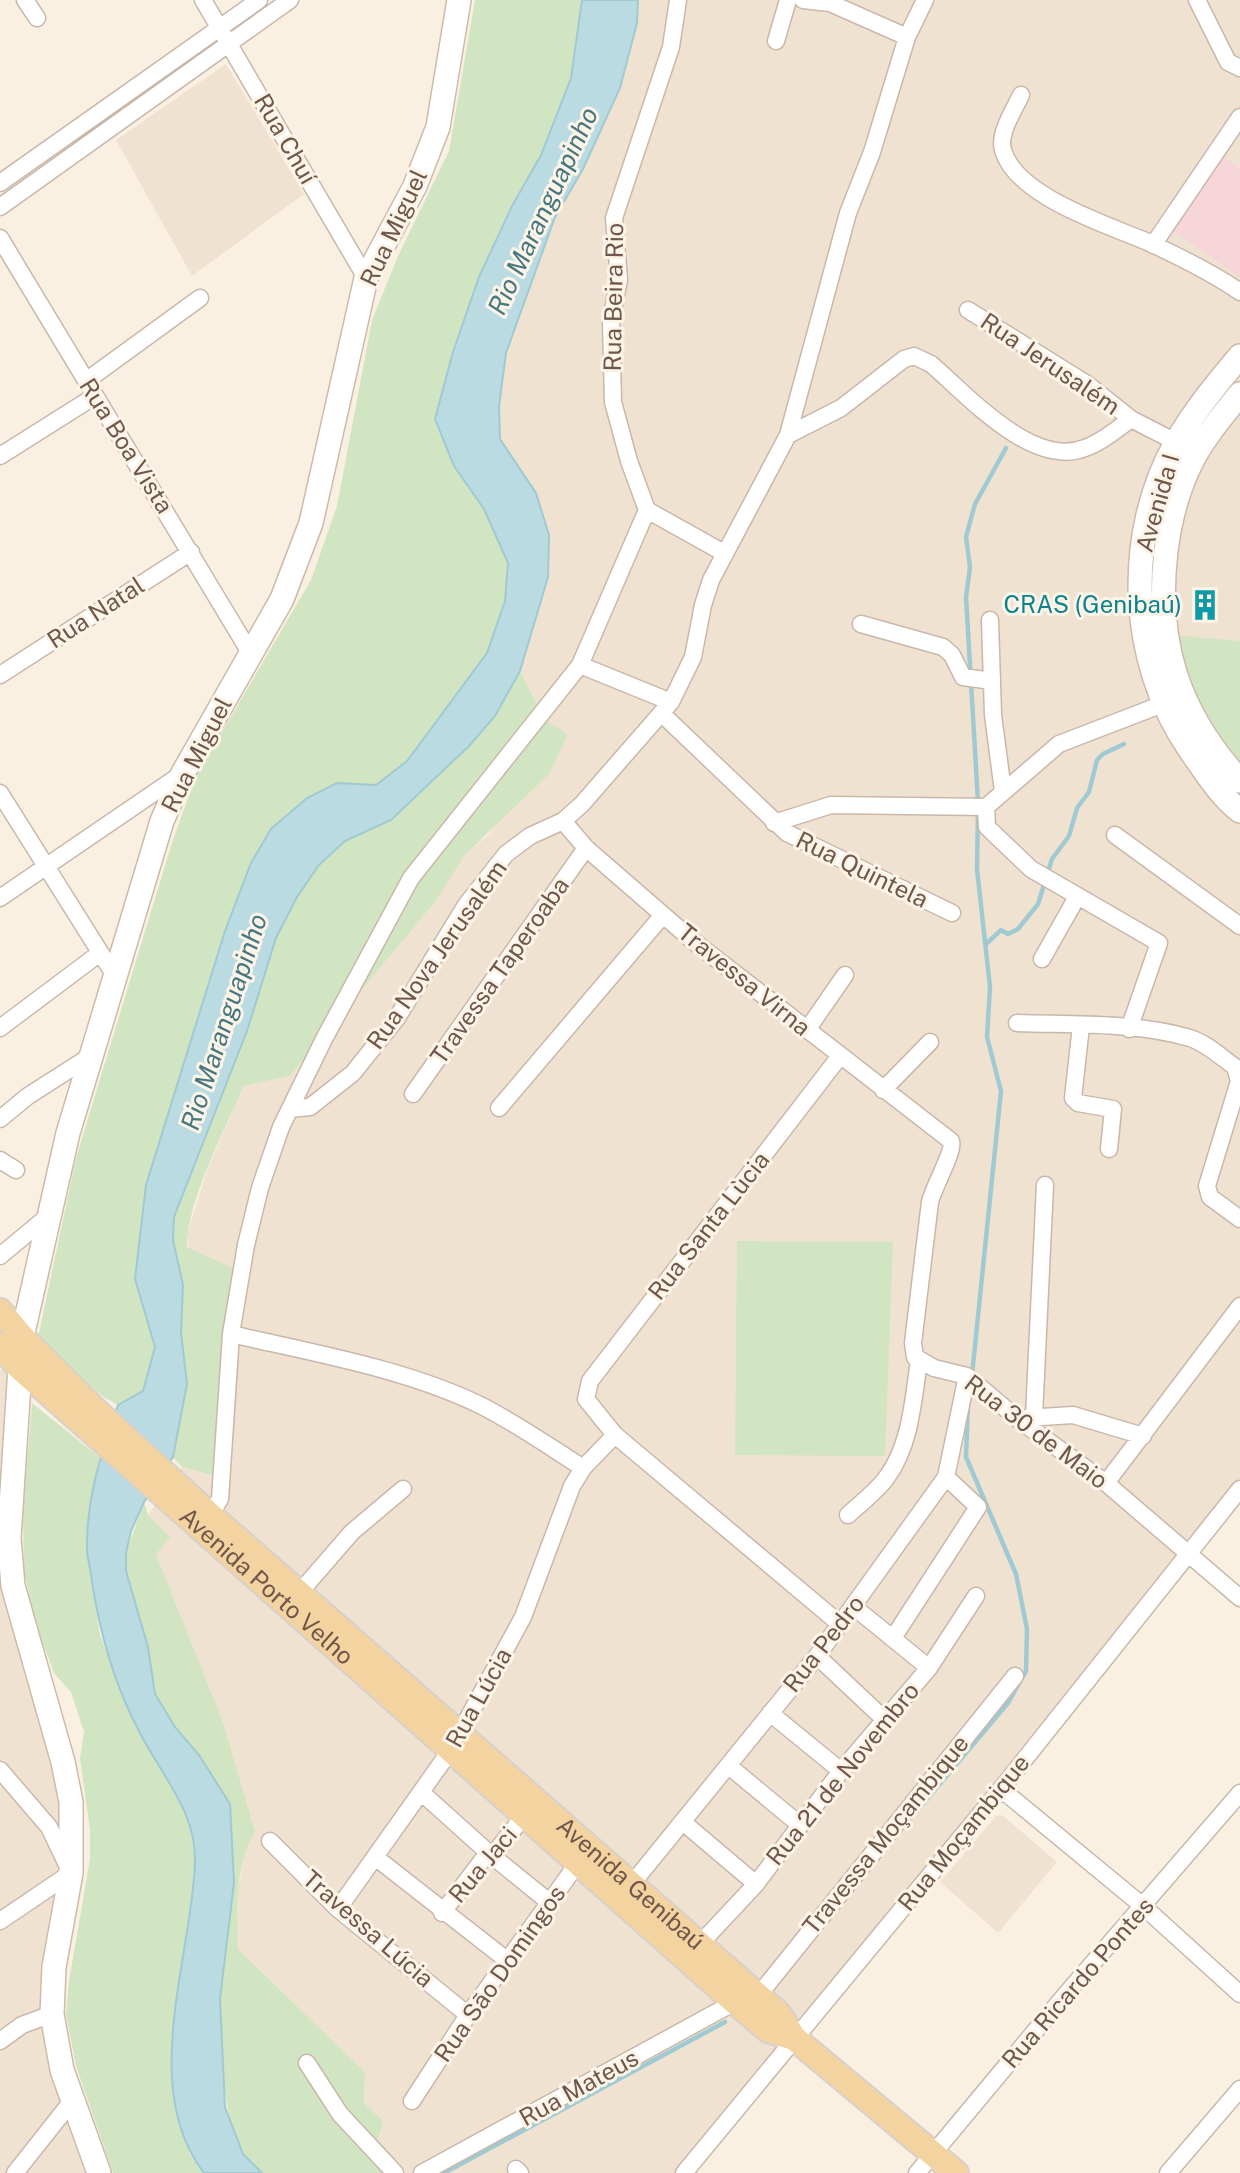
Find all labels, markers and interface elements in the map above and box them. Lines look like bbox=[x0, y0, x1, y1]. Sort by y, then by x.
street label: Rua Chuí bbox=[249, 88, 323, 190]
water label: Rio Maranguapinho bbox=[481, 102, 604, 319]
street label: Rua Miguel bbox=[354, 165, 432, 290]
street label: Rua Beira Rio bbox=[598, 222, 628, 372]
street label: Rua Jerusalém bbox=[976, 306, 1125, 420]
street label: Rua Boa Vista bbox=[74, 373, 179, 518]
street label: Avenida I bbox=[1130, 450, 1184, 555]
street label: Rua Natal bbox=[42, 571, 149, 654]
building icon: CRAS (Genibaú) bbox=[1188, 588, 1222, 622]
place label: CRAS (Genibaú) bbox=[1003, 590, 1182, 618]
street label: Rua Miguel bbox=[155, 692, 237, 817]
street label: Rua Quintela bbox=[792, 825, 933, 913]
street label: Rua Nova Jerusalém bbox=[360, 855, 512, 1054]
street label: Travessa Taperoaba bbox=[424, 872, 574, 1069]
water label: Rio Maranguapinho bbox=[174, 910, 273, 1134]
street label: Travessa Virna bbox=[673, 917, 816, 1041]
street label: Rua Santa Lùcia bbox=[642, 1146, 775, 1305]
street label: Rua 30 de Maio bbox=[960, 1368, 1114, 1494]
street label: Avenida Porto Velho bbox=[174, 1501, 360, 1670]
street label: Rua Pedro bbox=[777, 1589, 870, 1697]
street label: Rua Lúcia bbox=[439, 1643, 517, 1752]
street label: Rua 21 de Novembro bbox=[760, 1676, 924, 1870]
street label: Travessa Moçambique bbox=[796, 1729, 974, 1939]
street label: Rua Moçambique bbox=[892, 1749, 1035, 1916]
street label: Avenida Genibaú bbox=[551, 1811, 710, 1955]
street label: Rua Jaci bbox=[442, 1821, 522, 1908]
street label: Travessa Lúcia bbox=[298, 1864, 440, 1993]
street label: Rua São Domingos bbox=[428, 1880, 571, 2067]
street label: Rua Ricardo Pontes bbox=[996, 1891, 1159, 2073]
street label: Rua Mateus bbox=[514, 2043, 643, 2131]

